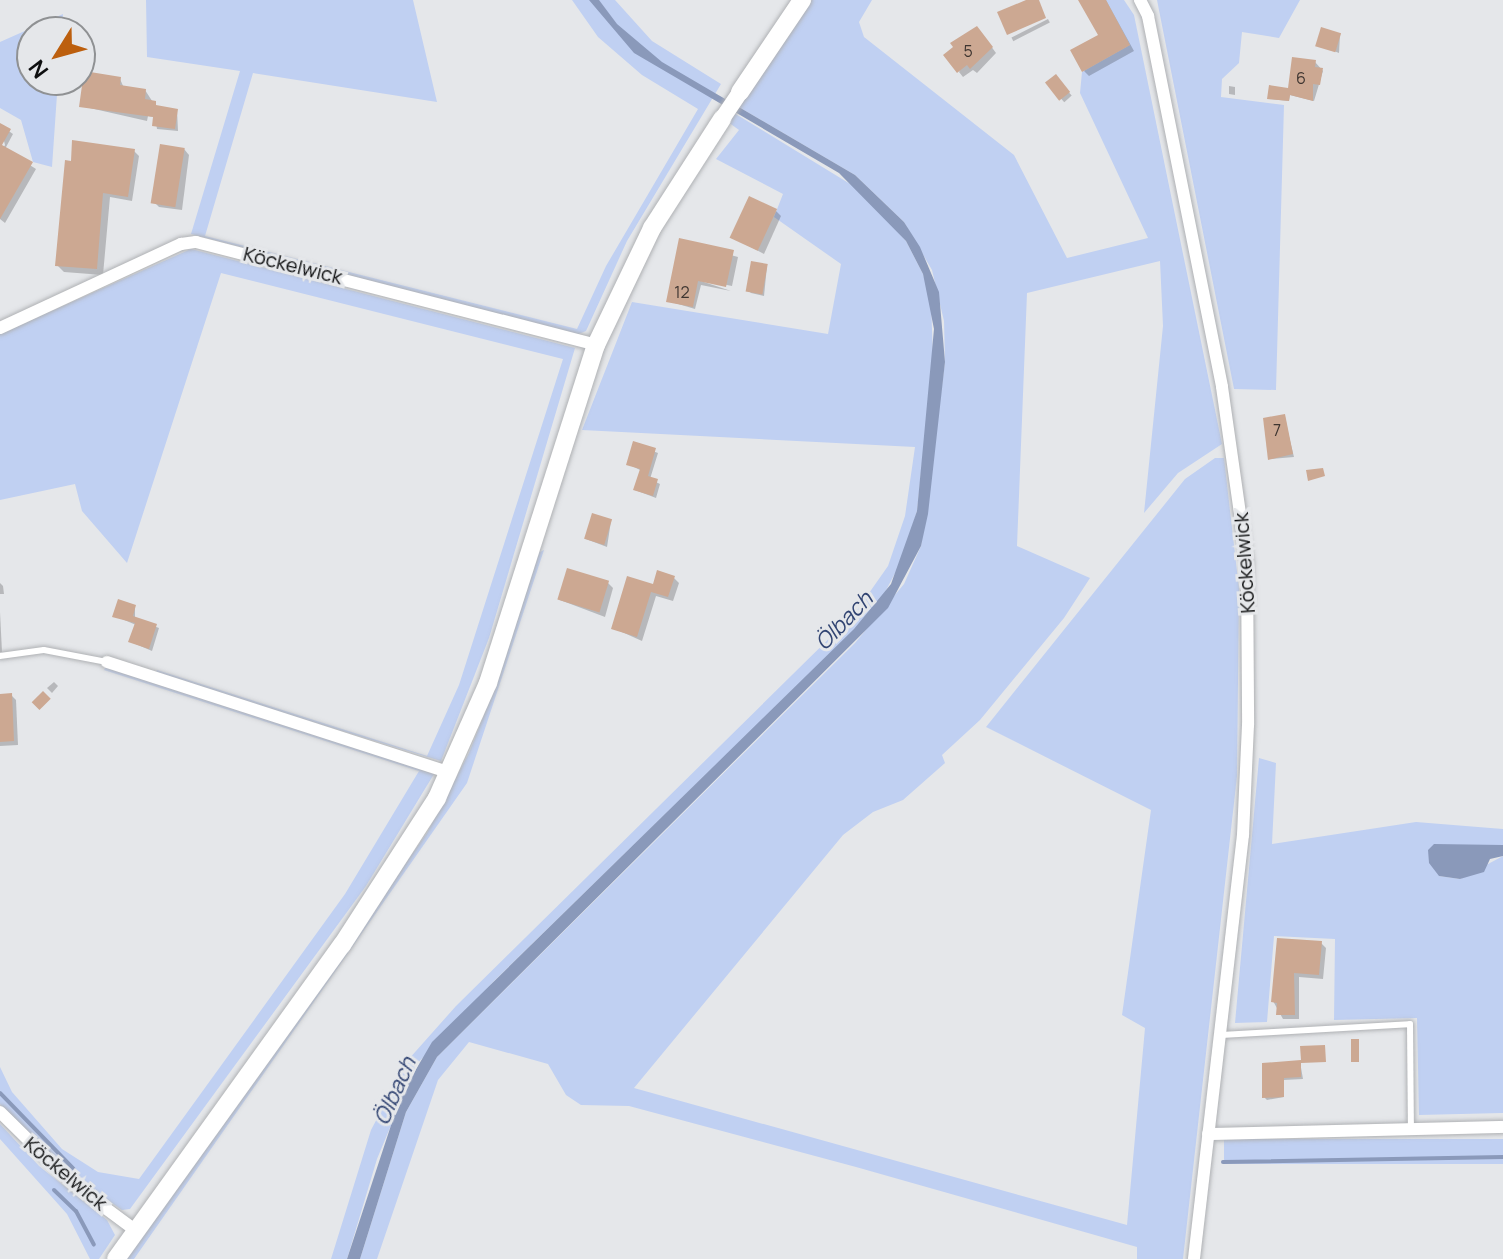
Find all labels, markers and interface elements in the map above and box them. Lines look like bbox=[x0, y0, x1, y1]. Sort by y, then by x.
north arrow bbox=[16, 16, 96, 96]
house number: 5 bbox=[963, 41, 973, 61]
text: N bbox=[22, 54, 55, 85]
house number: 6 bbox=[1296, 68, 1306, 88]
street label: Köckelwick bbox=[241, 241, 345, 289]
house number: 12 bbox=[674, 282, 690, 302]
house number: 7 bbox=[1273, 420, 1281, 440]
street label: Köckelwick bbox=[1229, 512, 1259, 614]
water label: Ölbach bbox=[810, 586, 878, 656]
water label: Ölbach bbox=[368, 1053, 422, 1129]
street label: Köckelwick bbox=[20, 1131, 112, 1215]

